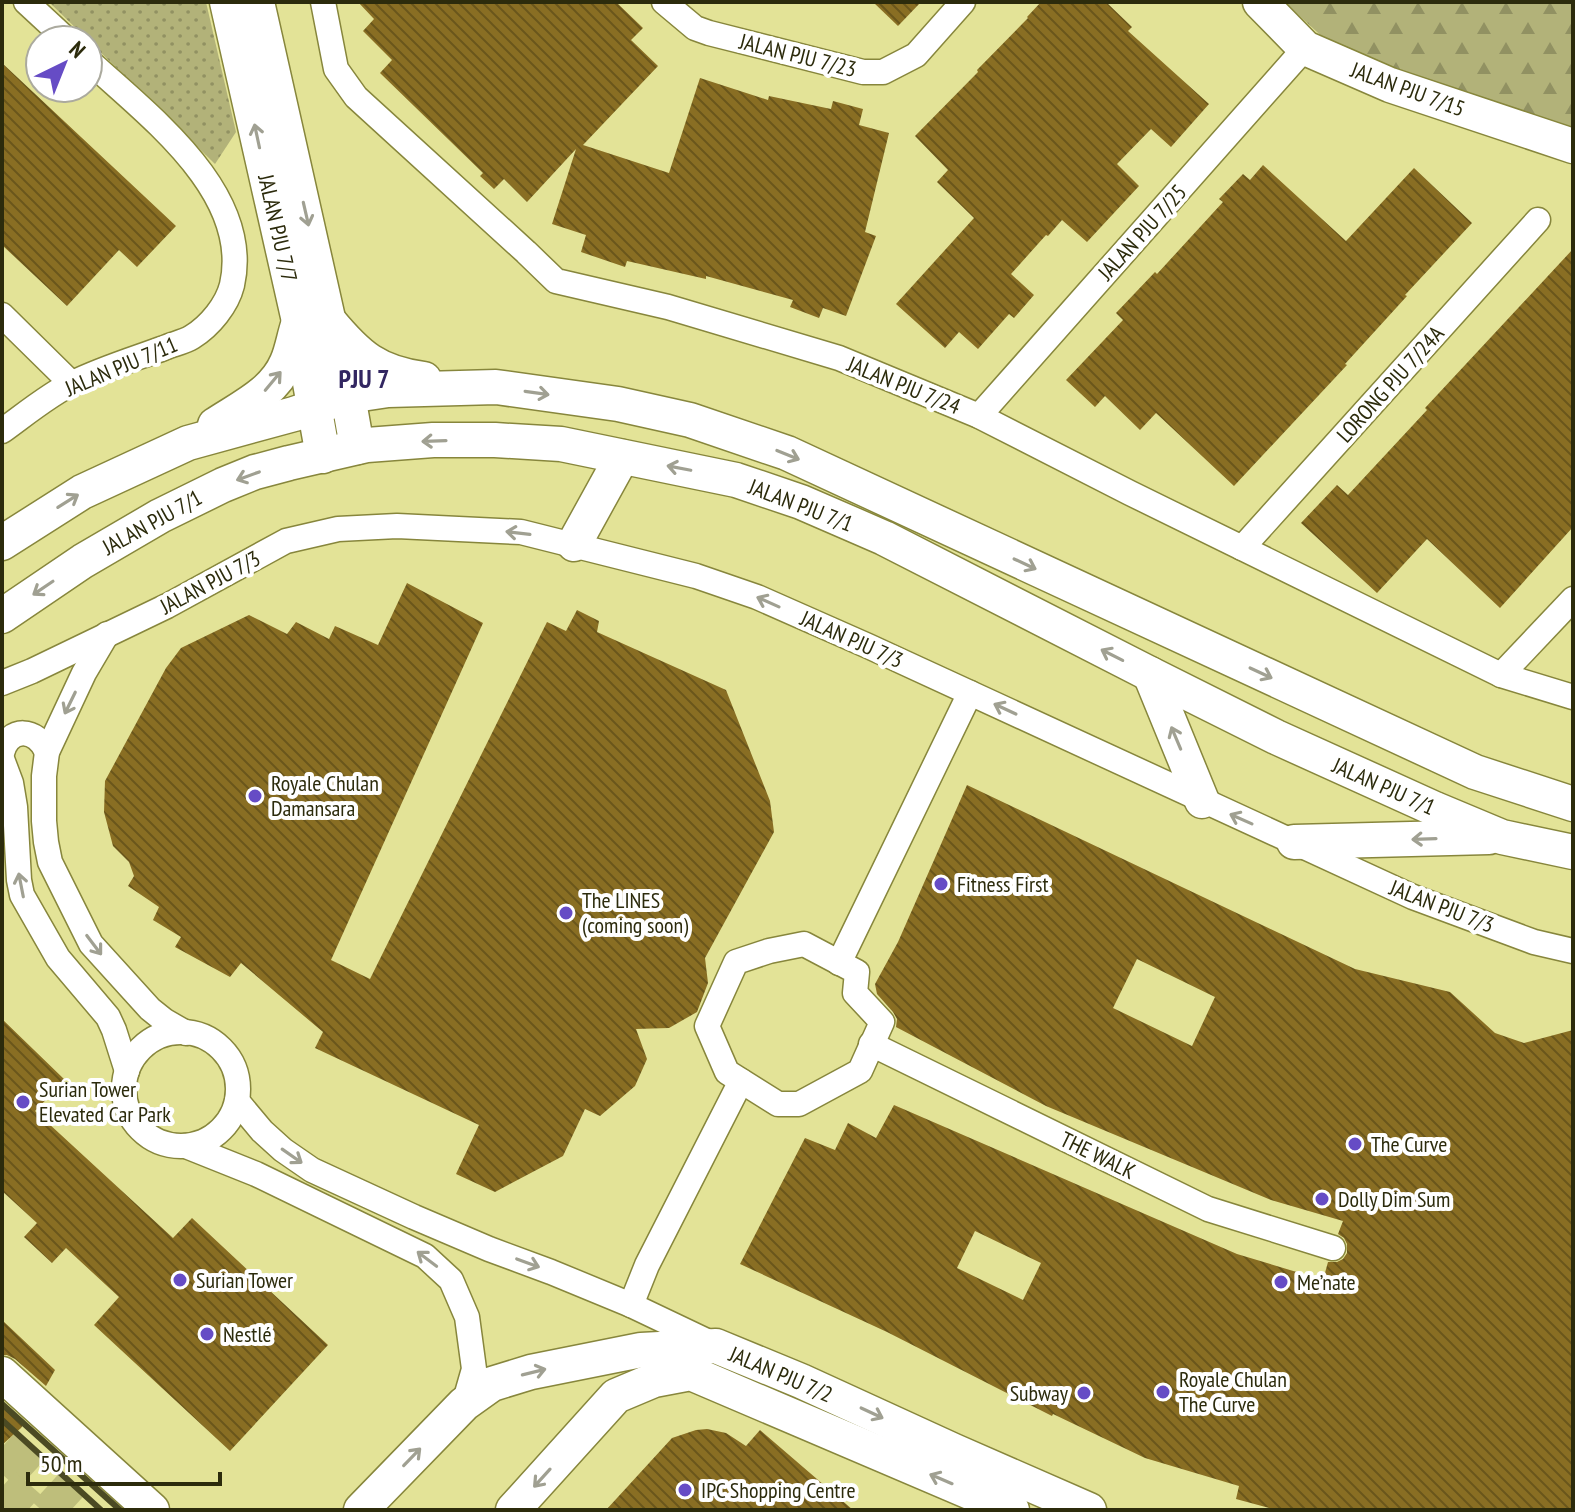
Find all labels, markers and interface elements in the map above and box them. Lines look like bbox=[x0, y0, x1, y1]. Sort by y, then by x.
north arrow bbox=[24, 24, 104, 104]
street label: JALAN PJU 7/23 bbox=[736, 27, 859, 83]
text: N bbox=[64, 35, 92, 64]
street label: JALAN PJU 7/15 bbox=[1346, 55, 1469, 123]
one-way arrow bbox=[249, 124, 264, 149]
street label: JALAN PJU 7/7 bbox=[252, 171, 304, 285]
street label: JALAN PJU 7/25 bbox=[1091, 178, 1192, 286]
one-way arrow bbox=[299, 201, 314, 227]
street label: LORONG PJU 7/24A bbox=[1330, 319, 1450, 448]
street label: JALAN PJU 7/11 bbox=[60, 330, 181, 403]
street label: JALAN PJU 7/24 bbox=[842, 349, 965, 420]
district label: PJU 7 bbox=[338, 362, 390, 395]
one-way arrow bbox=[264, 372, 282, 392]
one-way arrow bbox=[524, 386, 549, 401]
one-way arrow bbox=[421, 433, 448, 448]
one-way arrow bbox=[776, 449, 800, 463]
one-way arrow bbox=[666, 460, 692, 475]
one-way arrow bbox=[236, 469, 261, 484]
street label: JALAN PJU 7/1 bbox=[744, 472, 857, 538]
street label: JALAN PJU 7/1 bbox=[96, 483, 207, 561]
one-way arrow bbox=[56, 493, 79, 509]
one-way arrow bbox=[505, 525, 532, 540]
street label: JALAN PJU 7/3 bbox=[154, 544, 265, 621]
one-way arrow bbox=[1012, 557, 1036, 572]
one-way arrow bbox=[32, 580, 54, 596]
one-way arrow bbox=[757, 594, 781, 609]
street label: JALAN PJU 7/3 bbox=[795, 604, 908, 674]
one-way arrow bbox=[1100, 646, 1124, 662]
one-way arrow bbox=[1248, 666, 1272, 681]
one-way arrow bbox=[62, 690, 77, 714]
one-way arrow bbox=[994, 701, 1018, 716]
one-way arrow bbox=[1168, 726, 1182, 751]
street label: JALAN PJU 7/1 bbox=[1327, 751, 1440, 821]
place label: Royale Chulan Damansara bbox=[271, 769, 379, 822]
marker: Royale Chulan Damansara bbox=[246, 787, 264, 805]
one-way arrow bbox=[1229, 810, 1254, 825]
one-way arrow bbox=[1411, 831, 1438, 846]
place label: Fitness First bbox=[957, 870, 1049, 898]
one-way arrow bbox=[12, 872, 27, 898]
street label: JALAN PJU 7/3 bbox=[1385, 873, 1498, 939]
marker: Fitness First bbox=[932, 875, 950, 893]
place label: The LINES (coming soon) bbox=[582, 886, 689, 939]
marker: The LINES (coming soon) bbox=[557, 904, 575, 922]
one-way arrow bbox=[86, 934, 102, 956]
place label: Surian Tower Elevated Car Park bbox=[39, 1075, 171, 1128]
marker: Surian Tower Elevated Car Park bbox=[14, 1093, 32, 1111]
street label: THE WALK bbox=[1056, 1125, 1140, 1185]
place label: The Curve bbox=[1371, 1130, 1447, 1158]
marker: The Curve bbox=[1346, 1135, 1364, 1153]
one-way arrow bbox=[281, 1148, 303, 1164]
place label: Dolly Dim Sum bbox=[1338, 1185, 1450, 1213]
marker: Dolly Dim Sum bbox=[1313, 1190, 1331, 1208]
one-way arrow bbox=[416, 1251, 438, 1267]
one-way arrow bbox=[515, 1257, 540, 1272]
place label: Surian Tower bbox=[196, 1266, 293, 1294]
place label: Me’nate bbox=[1297, 1268, 1356, 1296]
marker: Surian Tower bbox=[171, 1271, 189, 1289]
marker: Me’nate bbox=[1272, 1273, 1290, 1291]
place label: Nestlé bbox=[223, 1320, 272, 1348]
marker: Nestlé bbox=[198, 1325, 216, 1343]
street label: JALAN PJU 7/2 bbox=[724, 1339, 837, 1408]
one-way arrow bbox=[520, 1364, 546, 1379]
place label: Royale Chulan The Curve bbox=[1179, 1365, 1287, 1418]
place label: Subway bbox=[1010, 1379, 1069, 1407]
marker: Royale Chulan The Curve bbox=[1154, 1383, 1172, 1401]
marker: Subway bbox=[1075, 1384, 1093, 1402]
one-way arrow bbox=[859, 1406, 883, 1421]
scale bar bbox=[28, 1436, 220, 1486]
text: 50 m bbox=[40, 1448, 82, 1479]
one-way arrow bbox=[402, 1448, 421, 1467]
one-way arrow bbox=[533, 1468, 551, 1488]
one-way arrow bbox=[929, 1471, 953, 1486]
place label: IPC Shopping Centre bbox=[701, 1476, 856, 1504]
marker: IPC Shopping Centre bbox=[676, 1481, 694, 1499]

